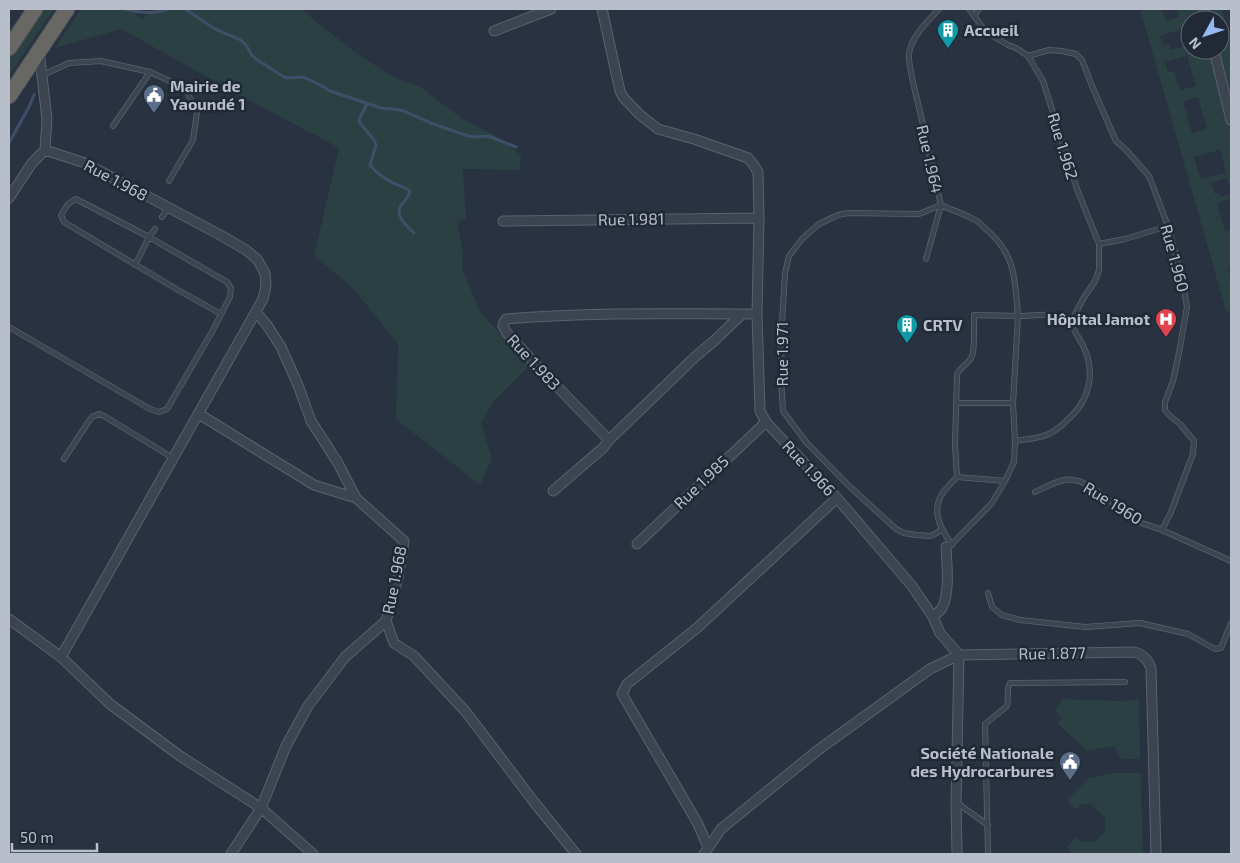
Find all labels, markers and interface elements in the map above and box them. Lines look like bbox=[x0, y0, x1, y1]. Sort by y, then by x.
north arrow bbox=[1180, 10, 1230, 60]
building icon: Accueil bbox=[936, 18, 960, 49]
place label: Accueil bbox=[964, 20, 1020, 39]
text: N bbox=[1185, 34, 1204, 53]
place label: Mairie de Yaoundé 1 bbox=[170, 76, 245, 113]
public building icon: Mairie de Yaoundé 1 bbox=[142, 83, 166, 114]
street label: Rue 1.962 bbox=[1044, 110, 1083, 181]
street label: Rue 1.964 bbox=[913, 123, 948, 195]
street label: Rue 1.968 bbox=[81, 155, 151, 204]
street label: Rue 1.981 bbox=[598, 208, 664, 229]
street label: Rue 1.960 bbox=[1157, 222, 1194, 294]
hospital icon: Hôpital Jamot bbox=[1154, 307, 1178, 338]
place label: Hôpital Jamot bbox=[1047, 309, 1150, 328]
building icon: CRTV bbox=[895, 313, 919, 344]
place label: CRTV bbox=[923, 315, 963, 334]
street label: Rue 1.971 bbox=[772, 322, 791, 386]
street label: Rue 1.983 bbox=[504, 330, 565, 393]
street label: Rue 1.966 bbox=[779, 436, 840, 499]
street label: Rue 1.985 bbox=[669, 451, 732, 512]
street label: Rue 1960 bbox=[1080, 477, 1146, 528]
street label: Rue 1.968 bbox=[378, 544, 409, 616]
street label: Rue 1.877 bbox=[1018, 642, 1086, 663]
place label: Société Nationale des Hydrocarbures bbox=[910, 743, 1054, 781]
public building icon: Société Nationale des Hydrocarbures bbox=[1058, 750, 1082, 781]
scale bar bbox=[12, 820, 98, 852]
text: 50 m bbox=[20, 828, 54, 846]

